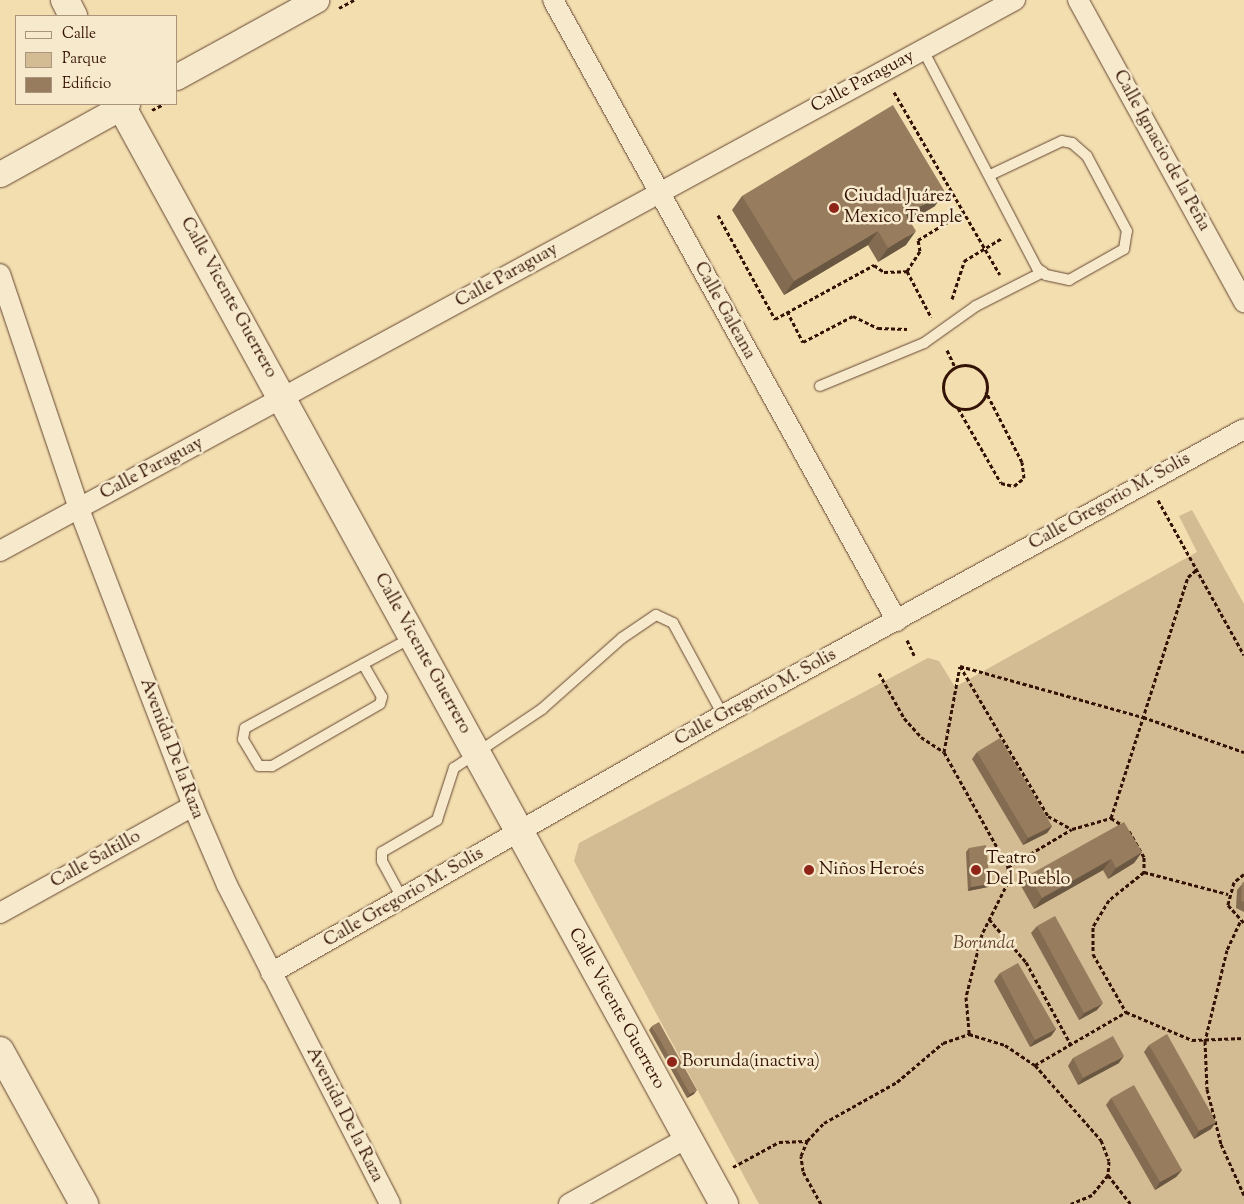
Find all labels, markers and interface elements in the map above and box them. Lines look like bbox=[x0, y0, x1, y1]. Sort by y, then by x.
legend bbox=[15, 15, 178, 105]
text: Calle bbox=[62, 24, 96, 45]
street label: Calle Paraguay bbox=[808, 46, 918, 118]
text: Parque bbox=[62, 49, 106, 70]
street label: Calle Ignacio de la Peña bbox=[1108, 67, 1214, 235]
text: Edificio bbox=[62, 74, 111, 95]
place label: Ciudad Juárez Mexico Temple bbox=[844, 187, 962, 230]
marker: Ciudad Juárez Mexico Temple bbox=[828, 202, 840, 214]
street label: Calle Vicente Guerrero bbox=[175, 214, 281, 382]
street label: Calle Paraguay bbox=[452, 239, 562, 313]
street label: Calle Galeana bbox=[688, 258, 760, 364]
street label: Calle Paraguay bbox=[97, 433, 207, 505]
street label: Calle Gregorio M. Solis bbox=[1026, 449, 1194, 555]
street label: Calle Vicente Guerrero bbox=[369, 570, 475, 738]
street label: Calle Gregorio M. Solis bbox=[672, 645, 840, 751]
street label: Avenida De la Raza bbox=[134, 676, 208, 822]
street label: Calle Saltillo bbox=[47, 826, 145, 894]
street label: Calle Gregorio M. Solis bbox=[320, 843, 488, 953]
place label: Teatro Del Pueblo bbox=[986, 849, 1070, 892]
place label: Niños Heroés bbox=[819, 859, 924, 881]
marker: Niños Heroés bbox=[803, 864, 815, 876]
marker: Teatro Del Pueblo bbox=[970, 864, 982, 876]
street label: Calle Vicente Guerrero bbox=[563, 925, 669, 1093]
park label: Borunda bbox=[953, 933, 1015, 955]
street label: Avenida De la Raza bbox=[301, 1044, 387, 1186]
place label: Borunda(inactiva) bbox=[682, 1051, 820, 1073]
marker: Borunda(inactiva) bbox=[666, 1056, 678, 1068]

